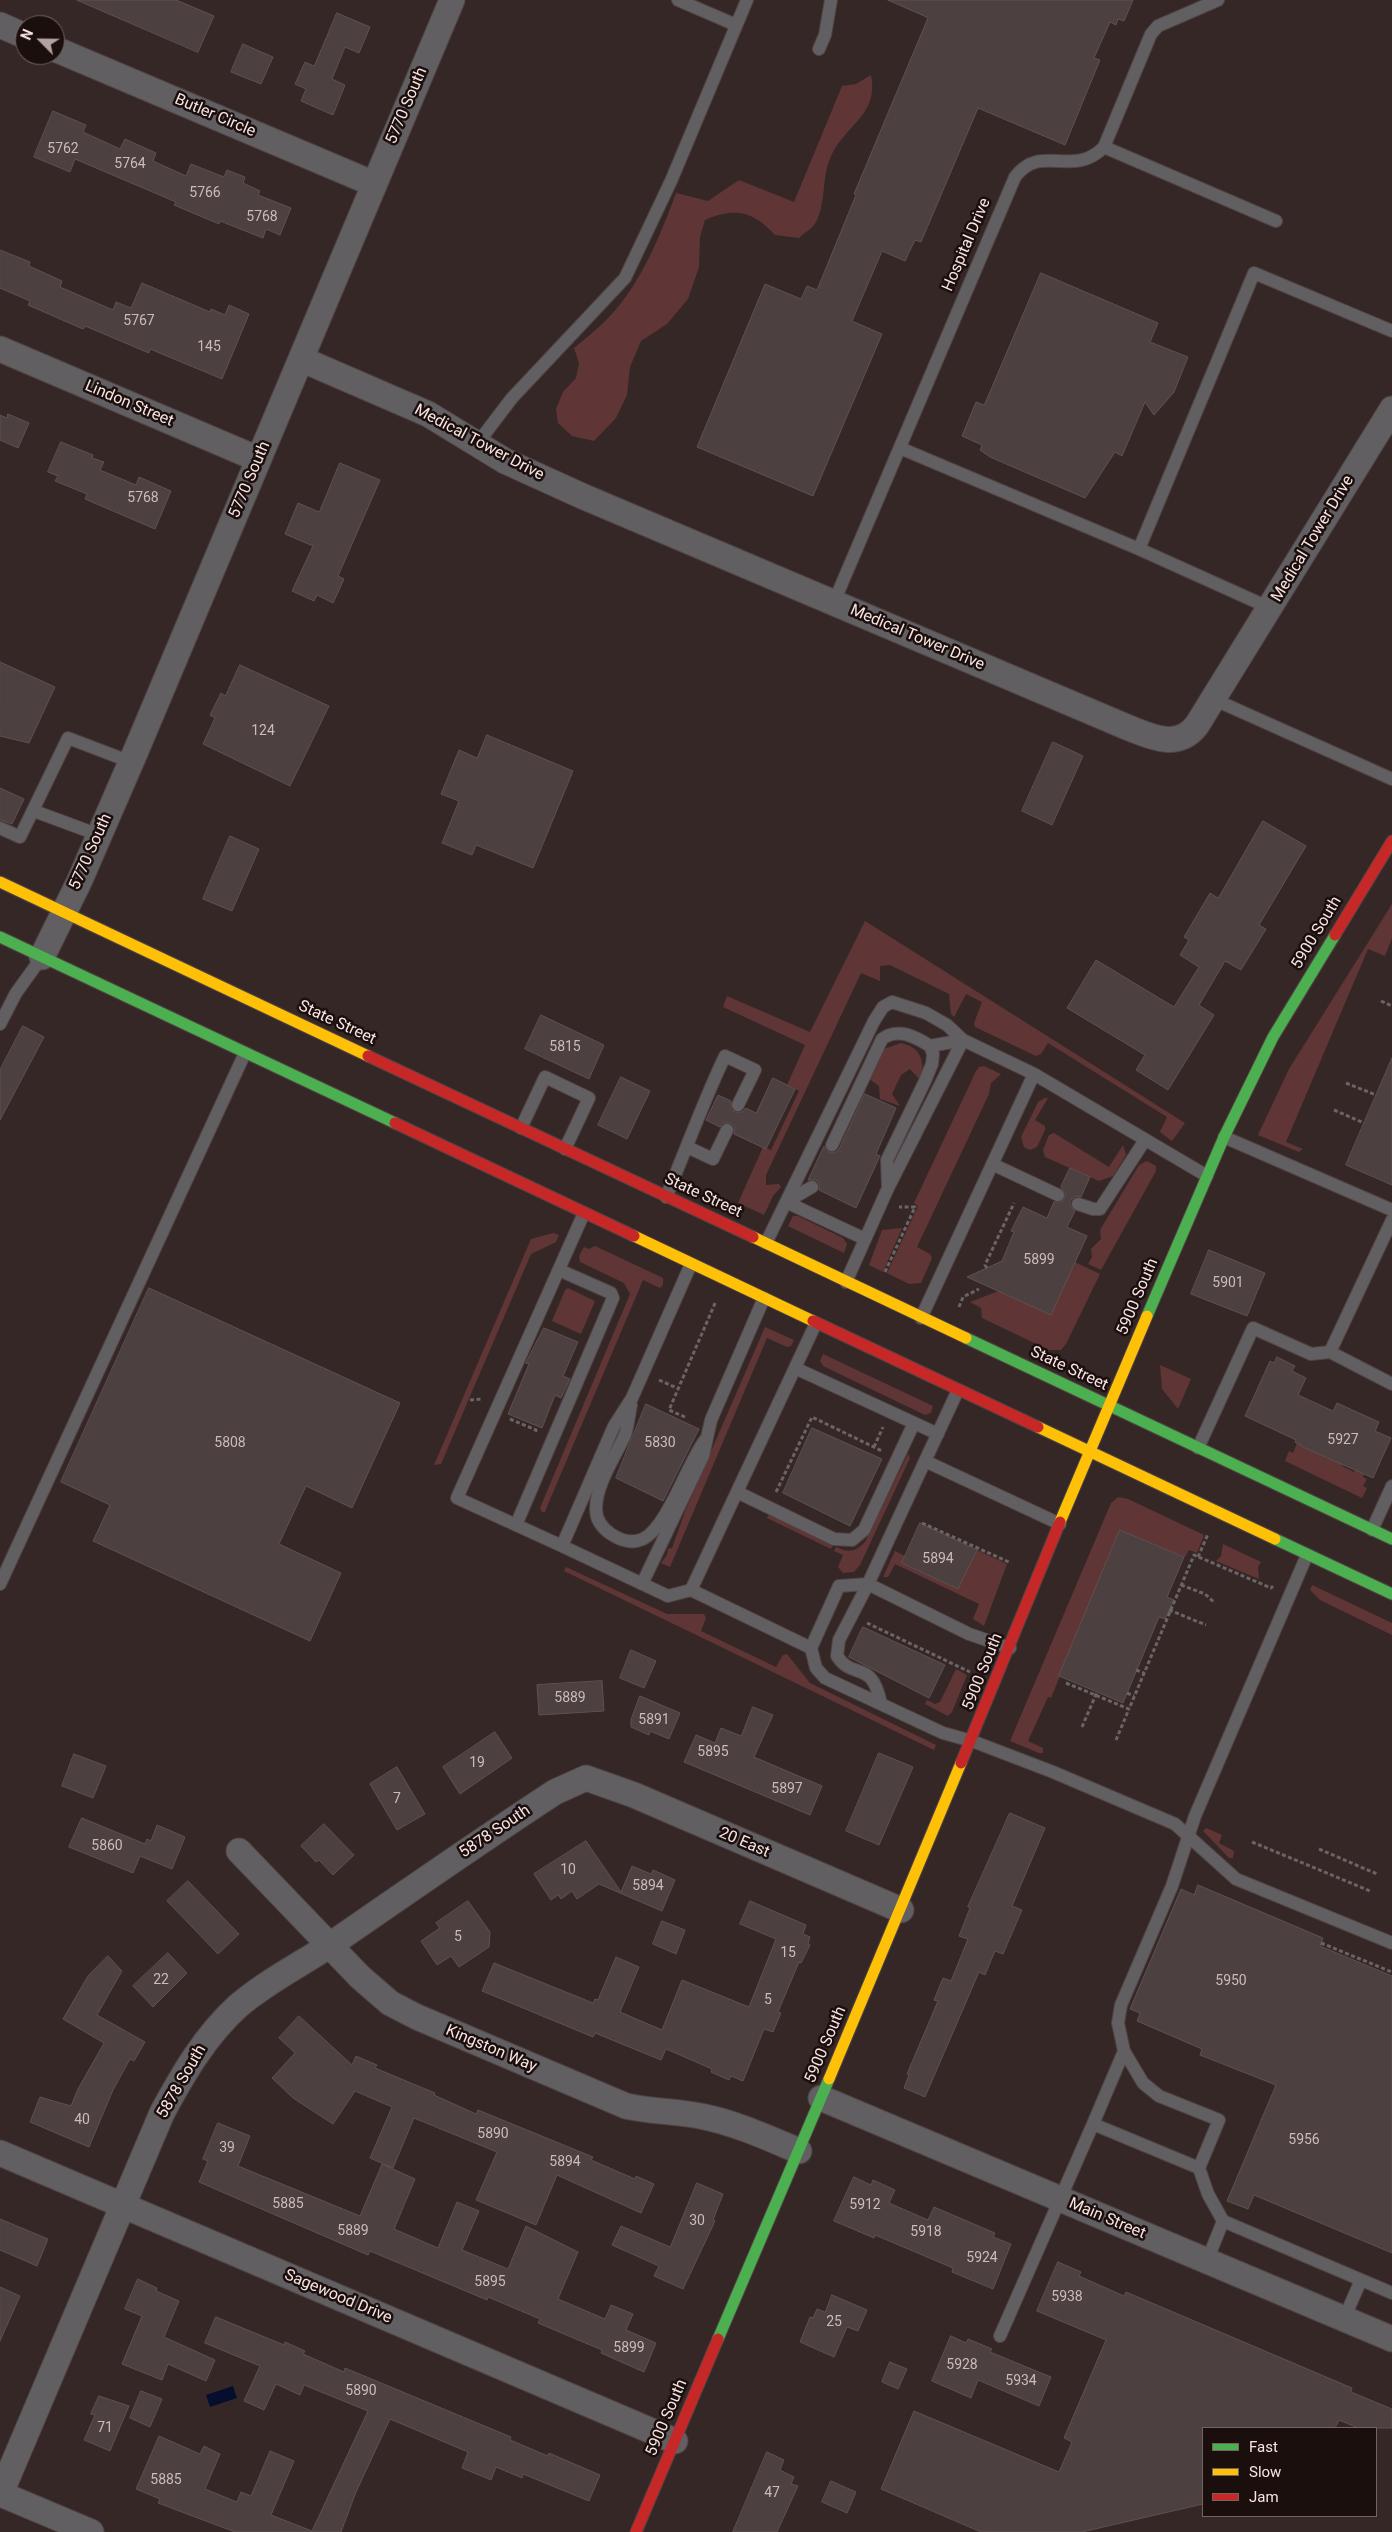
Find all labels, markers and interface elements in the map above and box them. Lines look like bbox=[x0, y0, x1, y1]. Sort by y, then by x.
north arrow bbox=[15, 15, 65, 65]
text: N bbox=[18, 27, 36, 42]
street label: 5770 South bbox=[382, 65, 432, 147]
street label: Butler Circle bbox=[172, 90, 258, 142]
house number: 5762 bbox=[47, 141, 79, 157]
house number: 5764 bbox=[114, 156, 146, 172]
house number: 5766 bbox=[189, 185, 221, 201]
street label: Hospital Drive bbox=[939, 195, 995, 295]
house number: 5768 bbox=[246, 209, 278, 225]
house number: 5767 bbox=[123, 313, 155, 329]
house number: 145 bbox=[197, 339, 221, 355]
street label: Lindon Street bbox=[82, 377, 176, 431]
street label: Medical Tower Drive bbox=[411, 401, 547, 485]
street label: 5770 South bbox=[225, 439, 275, 521]
street label: Medical Tower Drive bbox=[1268, 472, 1358, 606]
house number: 5768 bbox=[127, 490, 159, 506]
street label: Medical Tower Drive bbox=[847, 601, 987, 675]
house number: 124 bbox=[251, 723, 275, 739]
street label: 5770 South bbox=[66, 811, 116, 893]
street label: 5900 South bbox=[1288, 893, 1346, 973]
street label: State Street bbox=[295, 997, 379, 1049]
house number: 5815 bbox=[549, 1039, 581, 1055]
street label: State Street bbox=[661, 1170, 745, 1222]
house number: 5899 bbox=[1023, 1252, 1055, 1268]
street label: 5900 South bbox=[1113, 1256, 1163, 1338]
house number: 5901 bbox=[1212, 1275, 1244, 1291]
street label: State Street bbox=[1027, 1343, 1111, 1395]
house number: 5927 bbox=[1327, 1432, 1359, 1448]
house number: 5808 bbox=[214, 1435, 246, 1451]
house number: 5830 bbox=[644, 1435, 676, 1451]
house number: 5894 bbox=[922, 1551, 954, 1567]
street label: 5900 South bbox=[959, 1631, 1007, 1713]
house number: 5889 bbox=[554, 1690, 586, 1706]
house number: 5891 bbox=[638, 1712, 670, 1728]
house number: 5895 bbox=[697, 1744, 729, 1760]
house number: 19 bbox=[469, 1755, 485, 1771]
house number: 5897 bbox=[771, 1781, 803, 1797]
house number: 7 bbox=[393, 1791, 401, 1807]
street label: 5878 South bbox=[456, 1801, 534, 1863]
street label: 20 East bbox=[716, 1824, 772, 1862]
house number: 5860 bbox=[91, 1838, 123, 1854]
house number: 10 bbox=[560, 1862, 576, 1878]
house number: 5894 bbox=[632, 1878, 664, 1894]
house number: 5 bbox=[454, 1929, 462, 1945]
house number: 15 bbox=[780, 1945, 796, 1961]
house number: 22 bbox=[153, 1972, 169, 1988]
house number: 5950 bbox=[1215, 1973, 1247, 1989]
house number: 5 bbox=[764, 1992, 772, 2008]
street label: 5900 South bbox=[801, 2004, 851, 2086]
street label: Kingston Way bbox=[443, 2021, 539, 2077]
street label: 5878 South bbox=[153, 2042, 211, 2122]
house number: 40 bbox=[74, 2112, 90, 2128]
house number: 5890 bbox=[477, 2126, 509, 2142]
house number: 5956 bbox=[1288, 2132, 1320, 2148]
house number: 39 bbox=[219, 2140, 235, 2156]
house number: 5894 bbox=[549, 2154, 581, 2170]
street label: Main Street bbox=[1066, 2194, 1148, 2244]
house number: 5885 bbox=[272, 2196, 304, 2212]
house number: 5912 bbox=[849, 2197, 881, 2213]
house number: 30 bbox=[689, 2213, 705, 2229]
house number: 5889 bbox=[337, 2223, 369, 2239]
house number: 5918 bbox=[910, 2224, 942, 2240]
house number: 5924 bbox=[966, 2250, 998, 2266]
street label: Sagewood Drive bbox=[281, 2266, 395, 2328]
house number: 5895 bbox=[474, 2274, 506, 2290]
house number: 5938 bbox=[1051, 2289, 1083, 2305]
house number: 25 bbox=[826, 2314, 842, 2330]
house number: 5899 bbox=[613, 2340, 645, 2356]
house number: 5928 bbox=[946, 2357, 978, 2373]
house number: 5934 bbox=[1005, 2373, 1037, 2389]
street label: 5900 South bbox=[642, 2377, 692, 2459]
house number: 5890 bbox=[345, 2383, 377, 2399]
house number: 71 bbox=[97, 2420, 113, 2436]
legend bbox=[1202, 2427, 1377, 2517]
text: Fast bbox=[1249, 2438, 1278, 2456]
text: Slow bbox=[1249, 2463, 1281, 2481]
house number: 5885 bbox=[150, 2472, 182, 2488]
house number: 47 bbox=[764, 2485, 780, 2501]
text: Jam bbox=[1249, 2488, 1279, 2506]

